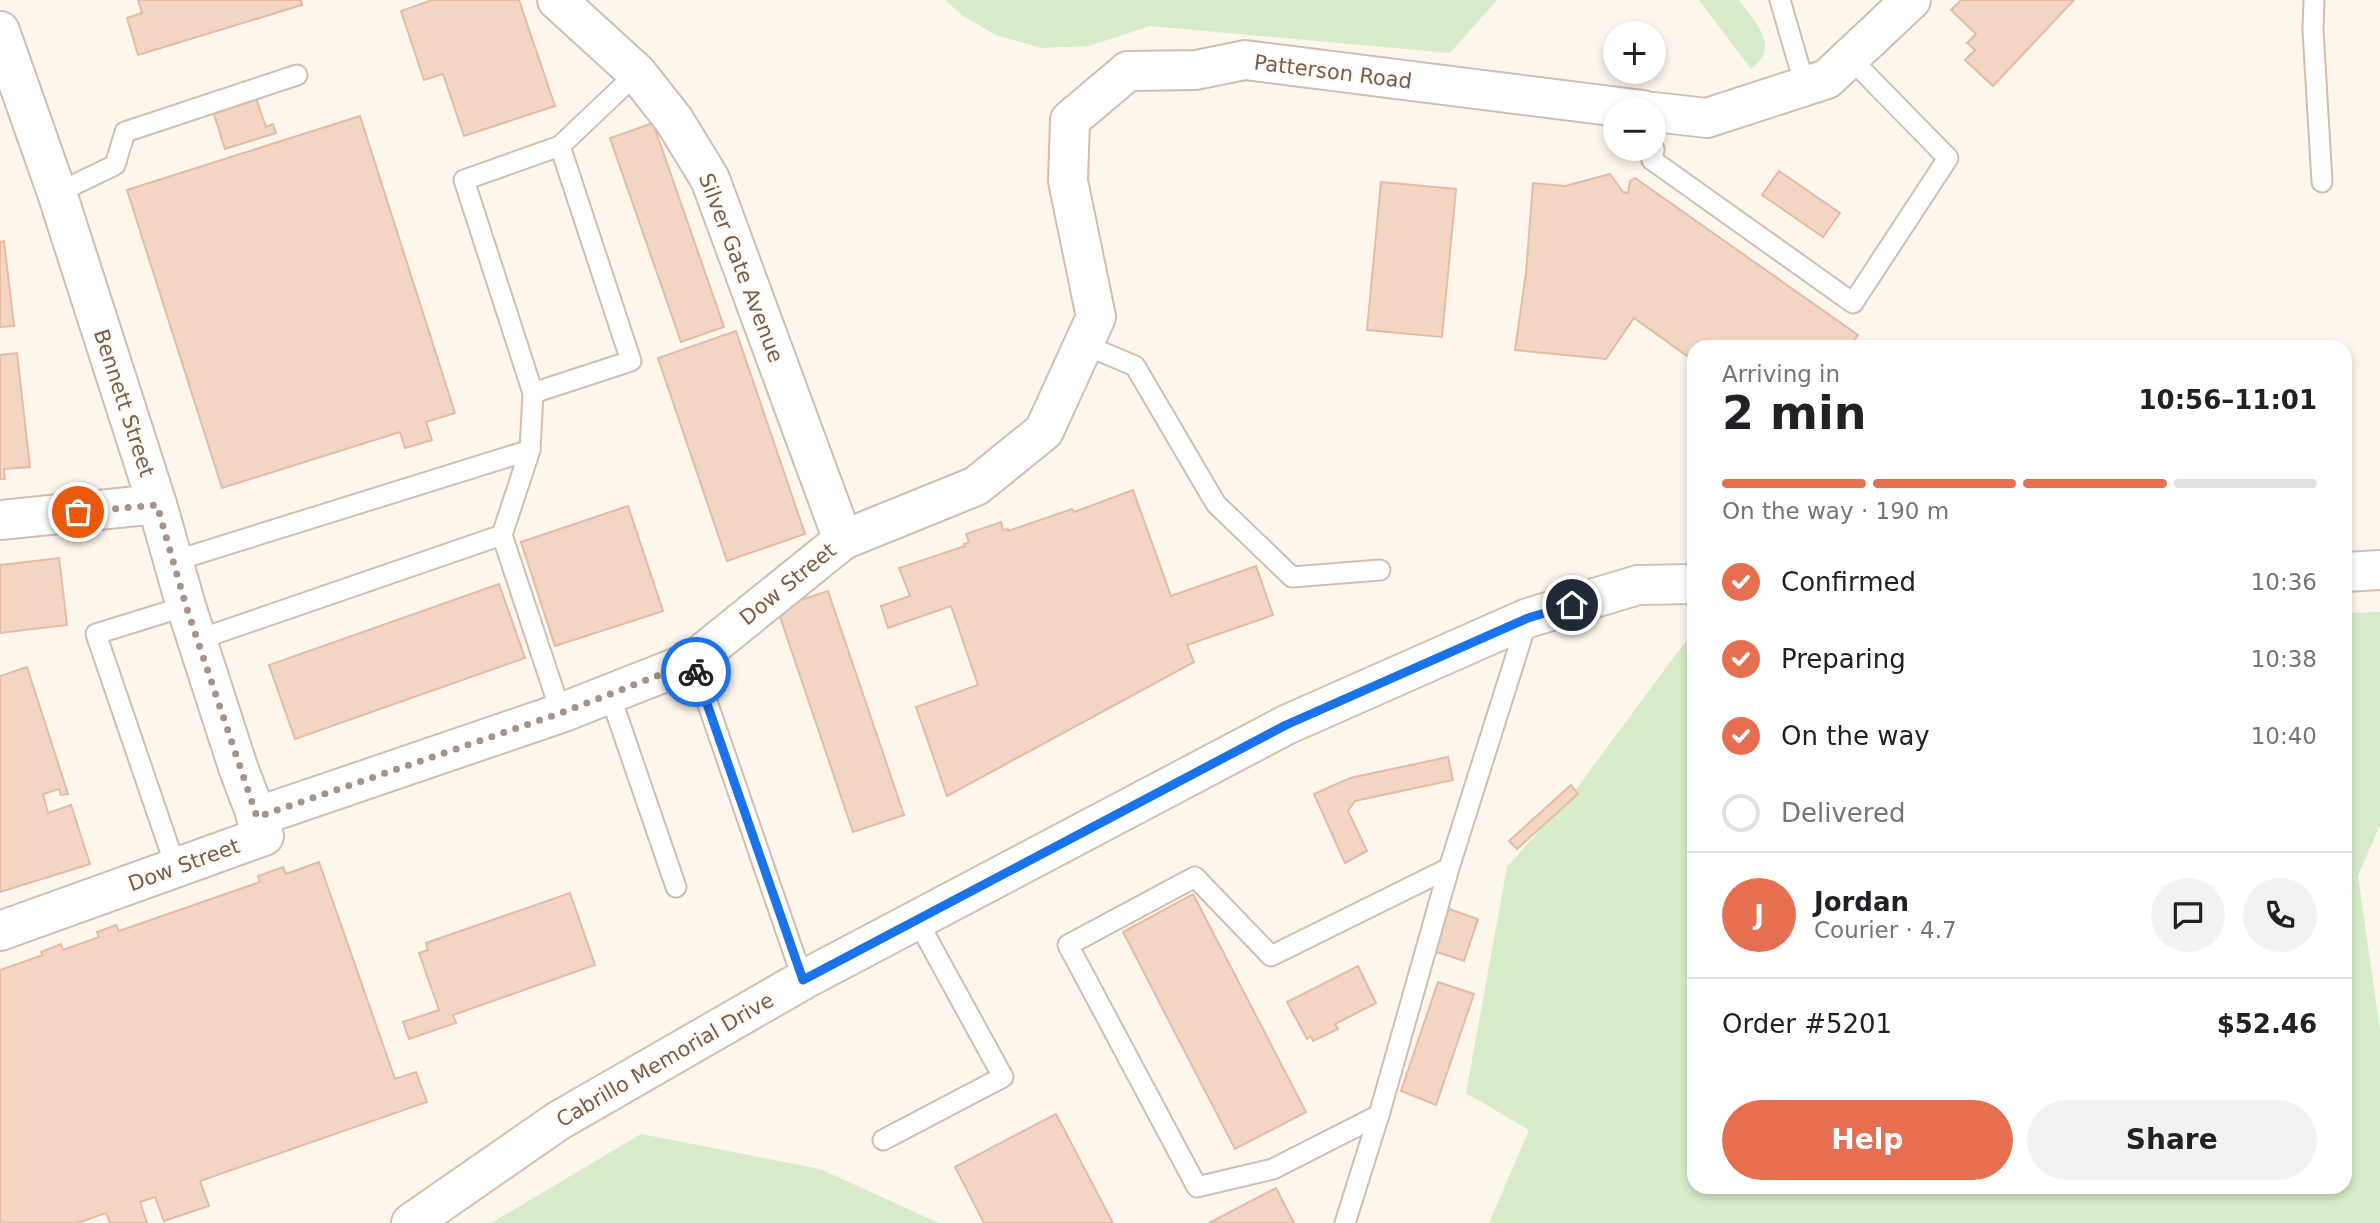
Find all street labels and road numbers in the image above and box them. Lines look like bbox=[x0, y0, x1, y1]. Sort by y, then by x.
street label: Patterson Road bbox=[1253, 50, 1413, 94]
street label: Silver Gate Avenue bbox=[694, 170, 788, 366]
street label: Bennett Street bbox=[89, 326, 159, 480]
street label: Dow Street bbox=[735, 538, 841, 630]
street label: Dow Street bbox=[125, 834, 243, 896]
street label: Cabrillo Memorial Drive bbox=[552, 988, 778, 1132]

